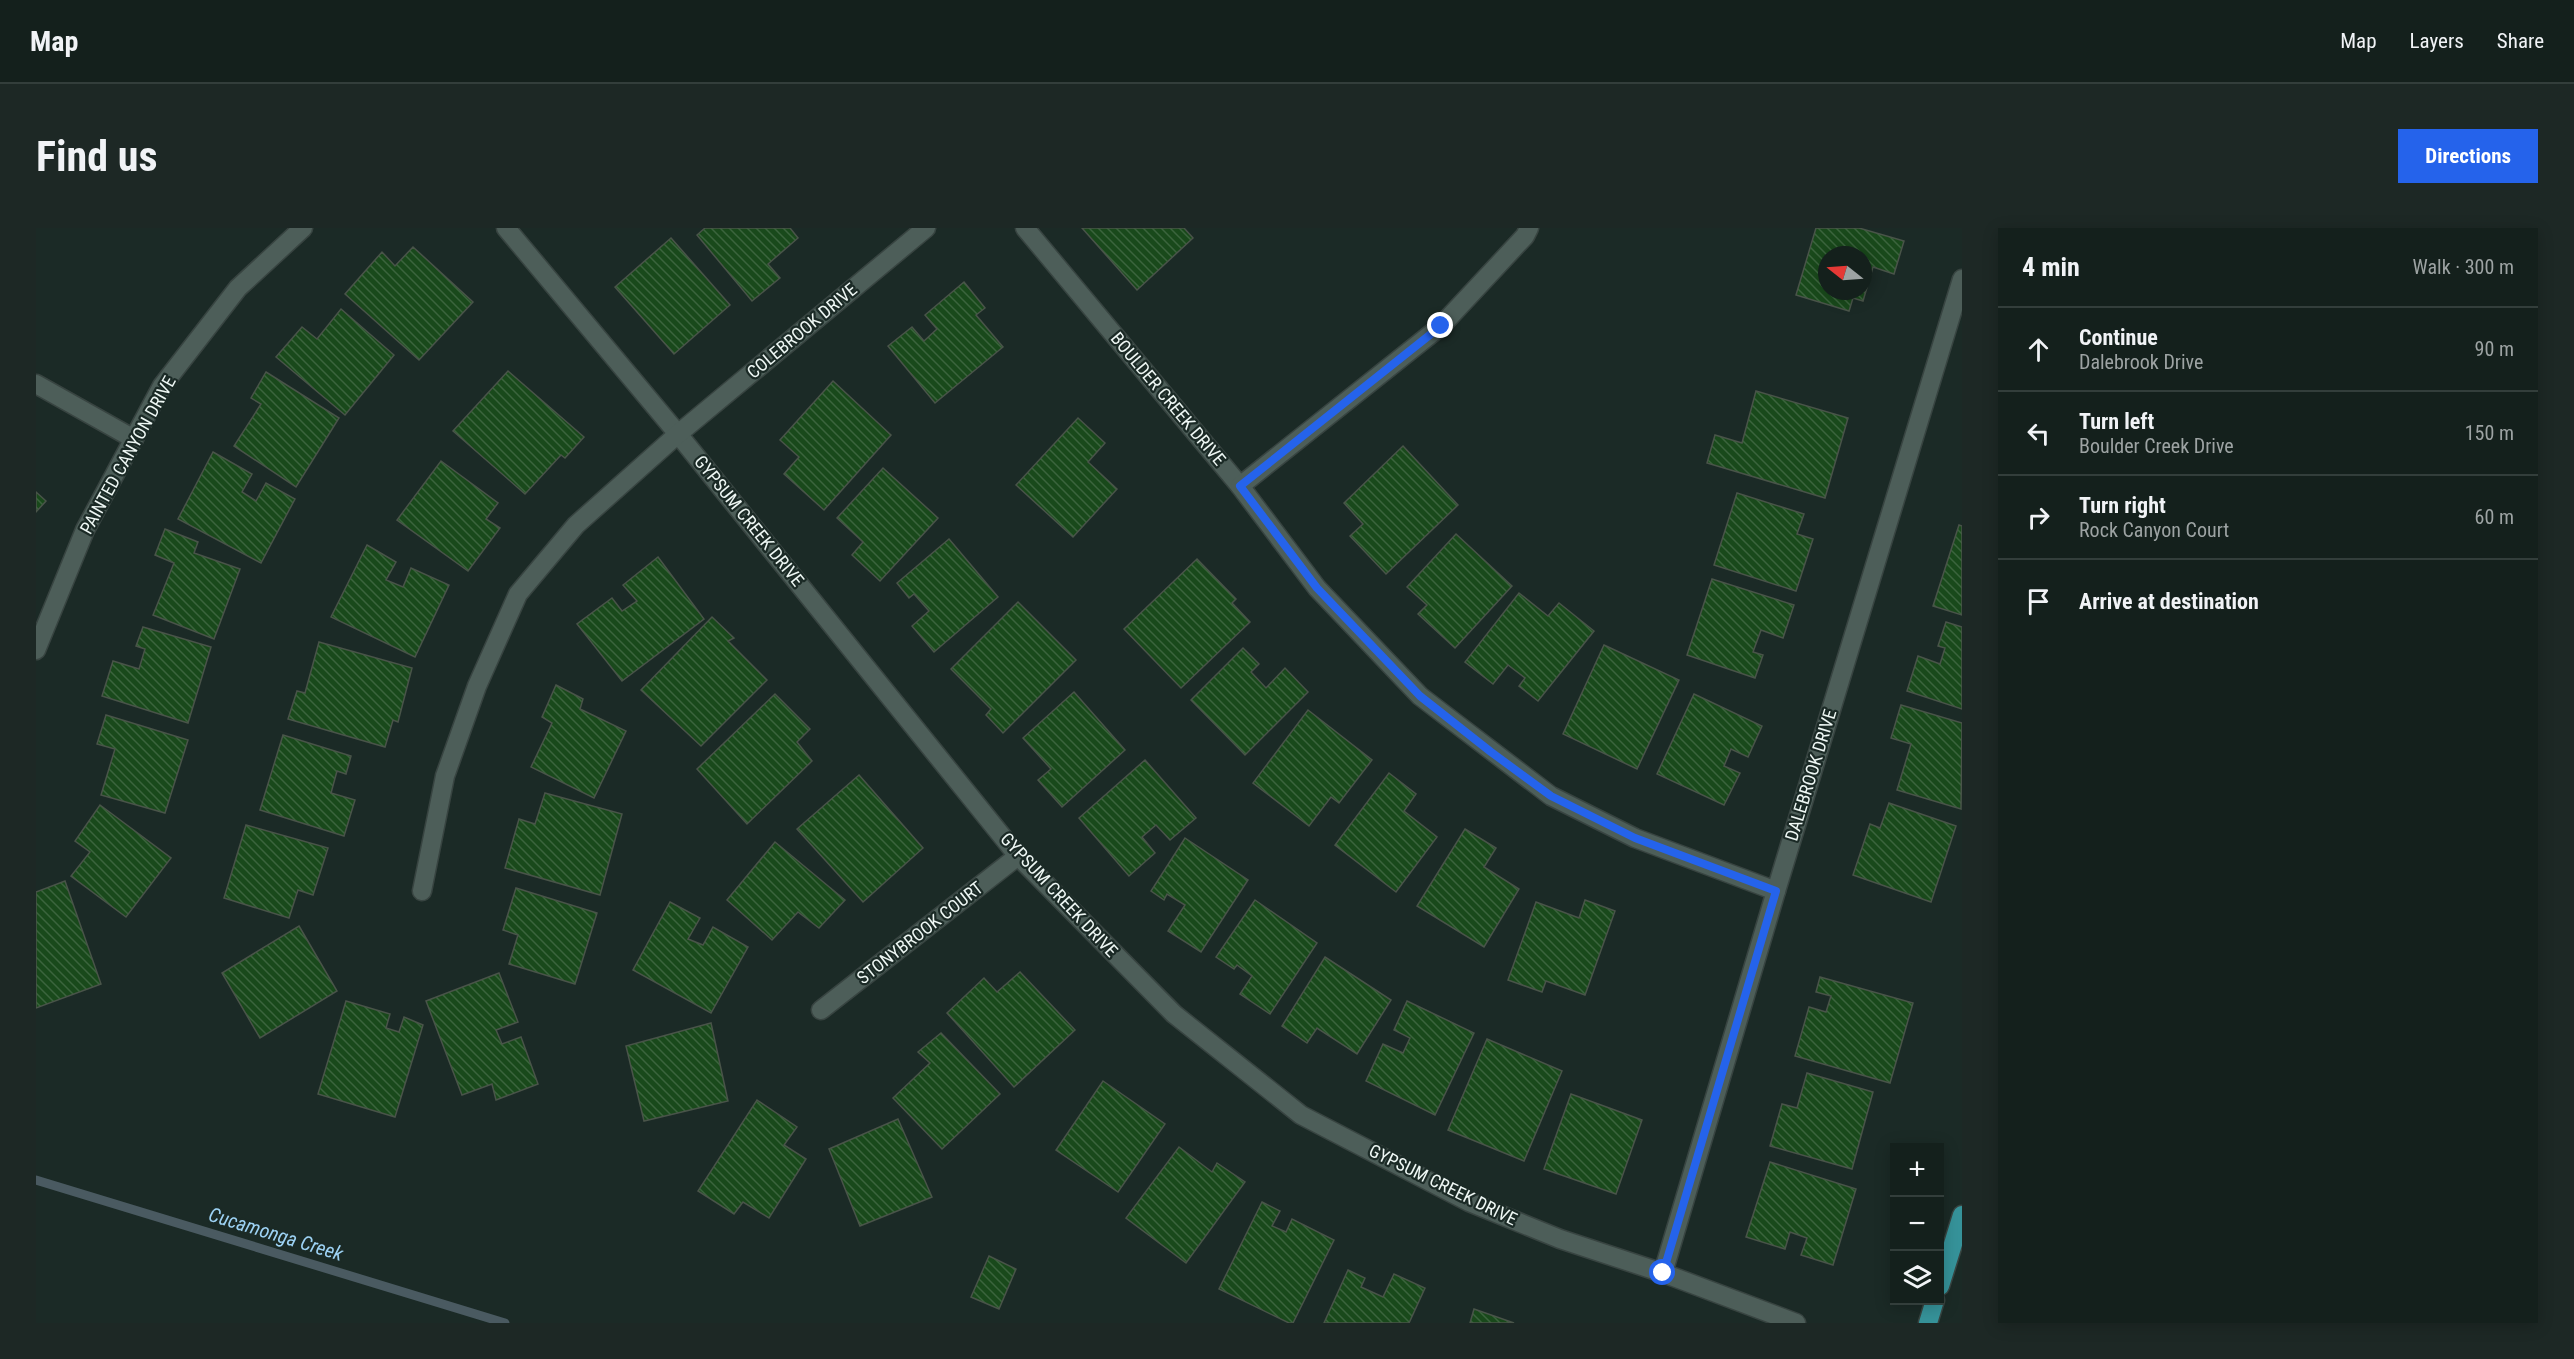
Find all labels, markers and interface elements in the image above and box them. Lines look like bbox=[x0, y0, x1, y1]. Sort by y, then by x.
text: Map bbox=[30, 25, 78, 58]
text: Map bbox=[2340, 29, 2377, 53]
text: Layers bbox=[2410, 29, 2464, 53]
text: Share bbox=[2497, 29, 2544, 53]
button: Directions bbox=[2398, 129, 2538, 183]
text: Find us bbox=[36, 132, 157, 181]
north arrow bbox=[1818, 246, 1872, 300]
text: 4 min bbox=[2022, 252, 2080, 282]
text: Walk · 300 m bbox=[2413, 255, 2514, 279]
street label: COLEBROOK DRIVE bbox=[743, 279, 861, 383]
route end bbox=[1427, 312, 1453, 338]
text: Continue bbox=[2079, 325, 2158, 350]
street label: BOULDER CREEK DRIVE bbox=[1107, 328, 1230, 470]
icon: ahead bbox=[2022, 333, 2055, 366]
text: 90 m bbox=[2475, 337, 2514, 361]
text: Dalebrook Drive bbox=[2079, 350, 2203, 374]
street label: PAINTED CANYON DRIVE bbox=[75, 372, 180, 537]
text: Turn left bbox=[2079, 409, 2154, 434]
icon: left bbox=[2022, 417, 2055, 450]
text: 150 m bbox=[2465, 421, 2514, 445]
text: Boulder Creek Drive bbox=[2079, 434, 2234, 458]
street label: GYPSUM CREEK DRIVE bbox=[690, 451, 809, 590]
text: Turn right bbox=[2079, 493, 2166, 518]
icon: right bbox=[2022, 501, 2055, 534]
text: 60 m bbox=[2475, 505, 2514, 529]
text: Rock Canyon Court bbox=[2079, 518, 2229, 542]
icon: arrive bbox=[2022, 585, 2055, 618]
text: Arrive at destination bbox=[2079, 589, 2259, 614]
street label: DALEBROOK DRIVE bbox=[1781, 707, 1841, 843]
street label: GYPSUM CREEK DRIVE bbox=[996, 828, 1122, 961]
street label: STONYBROOK COURT bbox=[853, 877, 987, 988]
street label: GYPSUM CREEK DRIVE bbox=[1366, 1140, 1521, 1230]
map controls bbox=[1890, 1143, 1944, 1305]
button: + bbox=[1890, 1143, 1944, 1197]
button: − bbox=[1890, 1197, 1944, 1251]
water label: Cucamonga Creek bbox=[206, 1202, 347, 1266]
button: layers bbox=[1890, 1251, 1944, 1305]
route start bbox=[1649, 1259, 1675, 1285]

